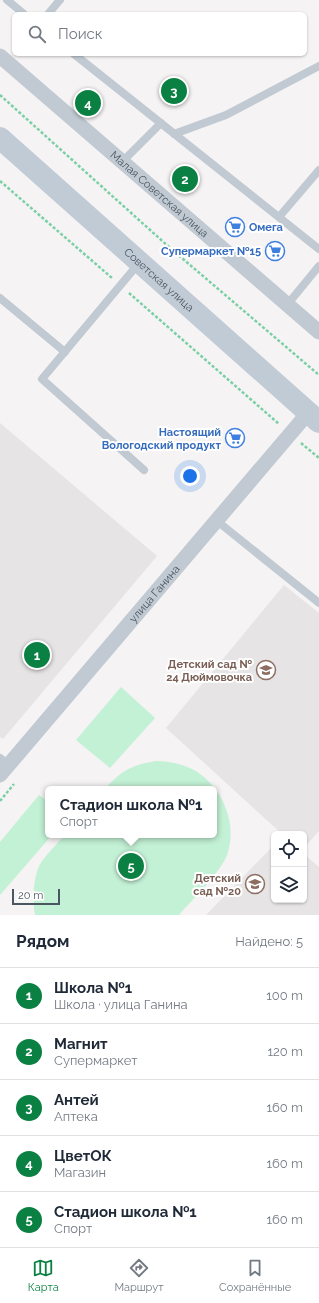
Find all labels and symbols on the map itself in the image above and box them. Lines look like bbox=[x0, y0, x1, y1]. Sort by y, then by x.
pin: 3 bbox=[161, 76, 187, 106]
pin: 4 bbox=[75, 88, 101, 118]
street label: Малая Советская улица bbox=[108, 148, 211, 240]
pin: 2 bbox=[172, 164, 198, 194]
supermarket icon: Омега bbox=[224, 216, 246, 238]
place label: Омега bbox=[249, 221, 283, 234]
supermarket icon: Супермаркет №15 bbox=[264, 240, 286, 262]
street label: Советская улица bbox=[122, 245, 197, 314]
place label: Супермаркет №15 bbox=[161, 245, 261, 258]
place label: Настоящий Вологодский продукт bbox=[102, 426, 222, 452]
supermarket icon: Настоящий Вологодский продукт bbox=[224, 427, 246, 449]
your location bbox=[180, 466, 200, 486]
street label: улица Ганина bbox=[126, 562, 182, 625]
pin: 1 bbox=[24, 640, 50, 670]
place label: Детский сад № 24 Дюймовочка bbox=[166, 658, 252, 684]
school or university icon: Детский сад № 24 Дюймовочка bbox=[255, 659, 277, 681]
pin: 5 bbox=[118, 851, 144, 881]
place label: Детский сад №20 bbox=[193, 872, 241, 898]
school or university icon: Детский сад №20 bbox=[244, 873, 266, 895]
scale bar bbox=[12, 887, 60, 906]

